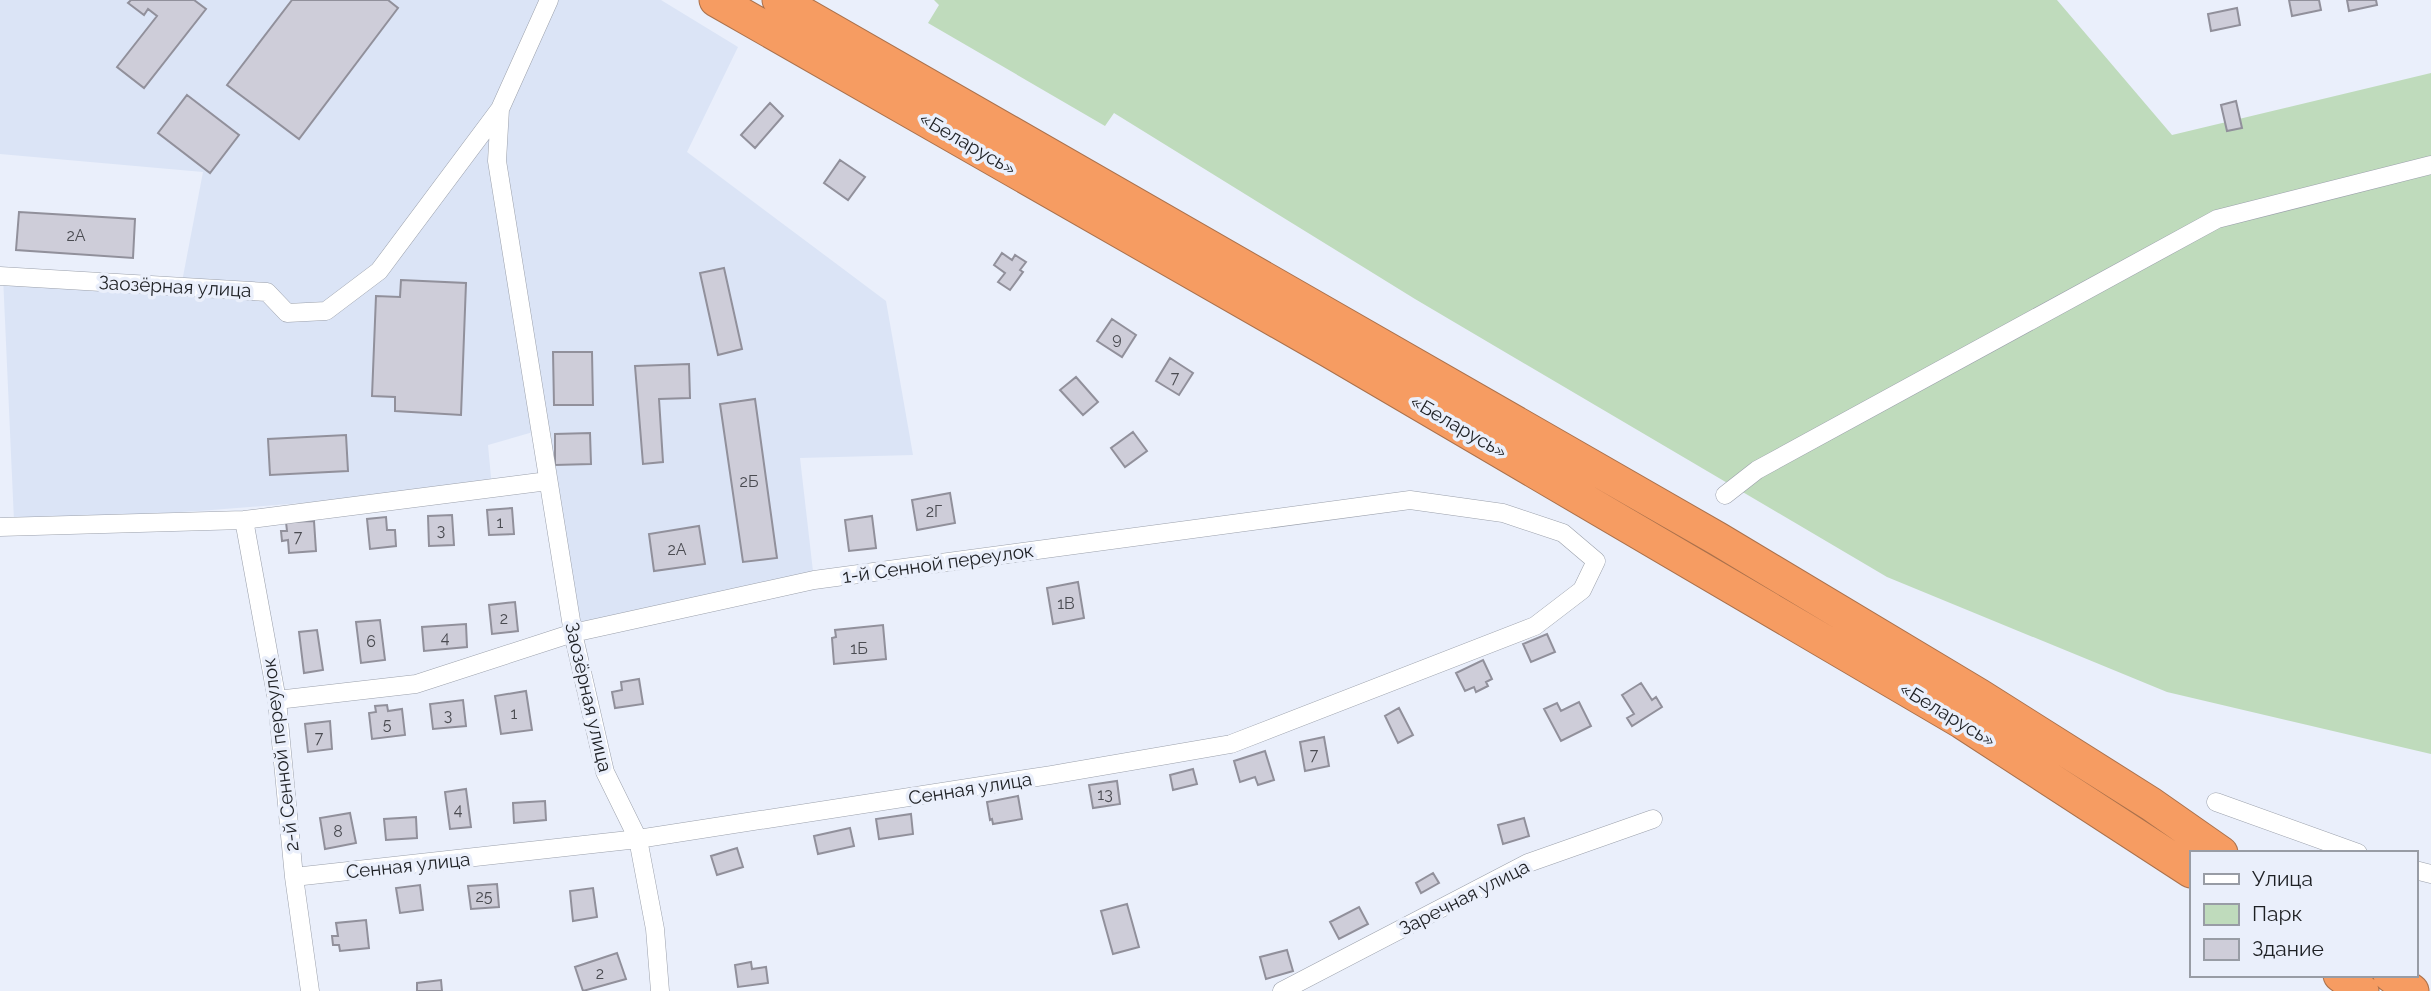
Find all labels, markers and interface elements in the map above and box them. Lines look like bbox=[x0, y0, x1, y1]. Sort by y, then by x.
street label: «Беларусь» bbox=[916, 107, 1020, 179]
house number: 2А bbox=[66, 226, 86, 245]
street label: Заозёрная улица bbox=[98, 271, 252, 301]
house number: 9 bbox=[1112, 329, 1122, 348]
house number: 7 bbox=[1171, 368, 1180, 387]
street label: «Беларусь» bbox=[1407, 390, 1511, 462]
house number: 2Б bbox=[740, 472, 758, 491]
house number: 2Г bbox=[926, 502, 942, 521]
house number: 1 bbox=[497, 513, 504, 532]
house number: 3 bbox=[437, 521, 445, 540]
house number: 7 bbox=[294, 527, 303, 546]
street label: 1-й Сенной переулок bbox=[841, 539, 1035, 587]
house number: 2А bbox=[667, 540, 687, 559]
house number: 1В bbox=[1057, 594, 1075, 613]
house number: 2 bbox=[500, 609, 508, 628]
street label: Заозёрная улица bbox=[561, 620, 617, 774]
house number: 4 bbox=[441, 628, 450, 647]
house number: 6 bbox=[366, 632, 376, 651]
house number: 1Б bbox=[850, 639, 868, 658]
street label: 2-й Сенной переулок bbox=[257, 657, 303, 853]
street label: «Беларусь» bbox=[1896, 677, 2000, 751]
house number: 1 bbox=[511, 704, 518, 723]
house number: 3 bbox=[444, 706, 452, 725]
house number: 5 bbox=[383, 715, 392, 734]
house number: 7 bbox=[315, 728, 324, 747]
house number: 7 bbox=[1310, 745, 1319, 764]
street label: Сенная улица bbox=[907, 767, 1033, 809]
house number: 13 bbox=[1097, 785, 1113, 804]
house number: 4 bbox=[454, 800, 463, 819]
house number: 8 bbox=[333, 822, 343, 841]
street label: Сенная улица bbox=[345, 848, 471, 882]
legend bbox=[2190, 851, 2417, 977]
street label: Заречная улица bbox=[1395, 855, 1533, 939]
text: Улица bbox=[2252, 866, 2313, 891]
house number: 25 bbox=[475, 887, 493, 906]
text: Парк bbox=[2252, 901, 2302, 926]
text: Здание bbox=[2252, 936, 2324, 961]
house number: 2 bbox=[596, 964, 604, 983]

